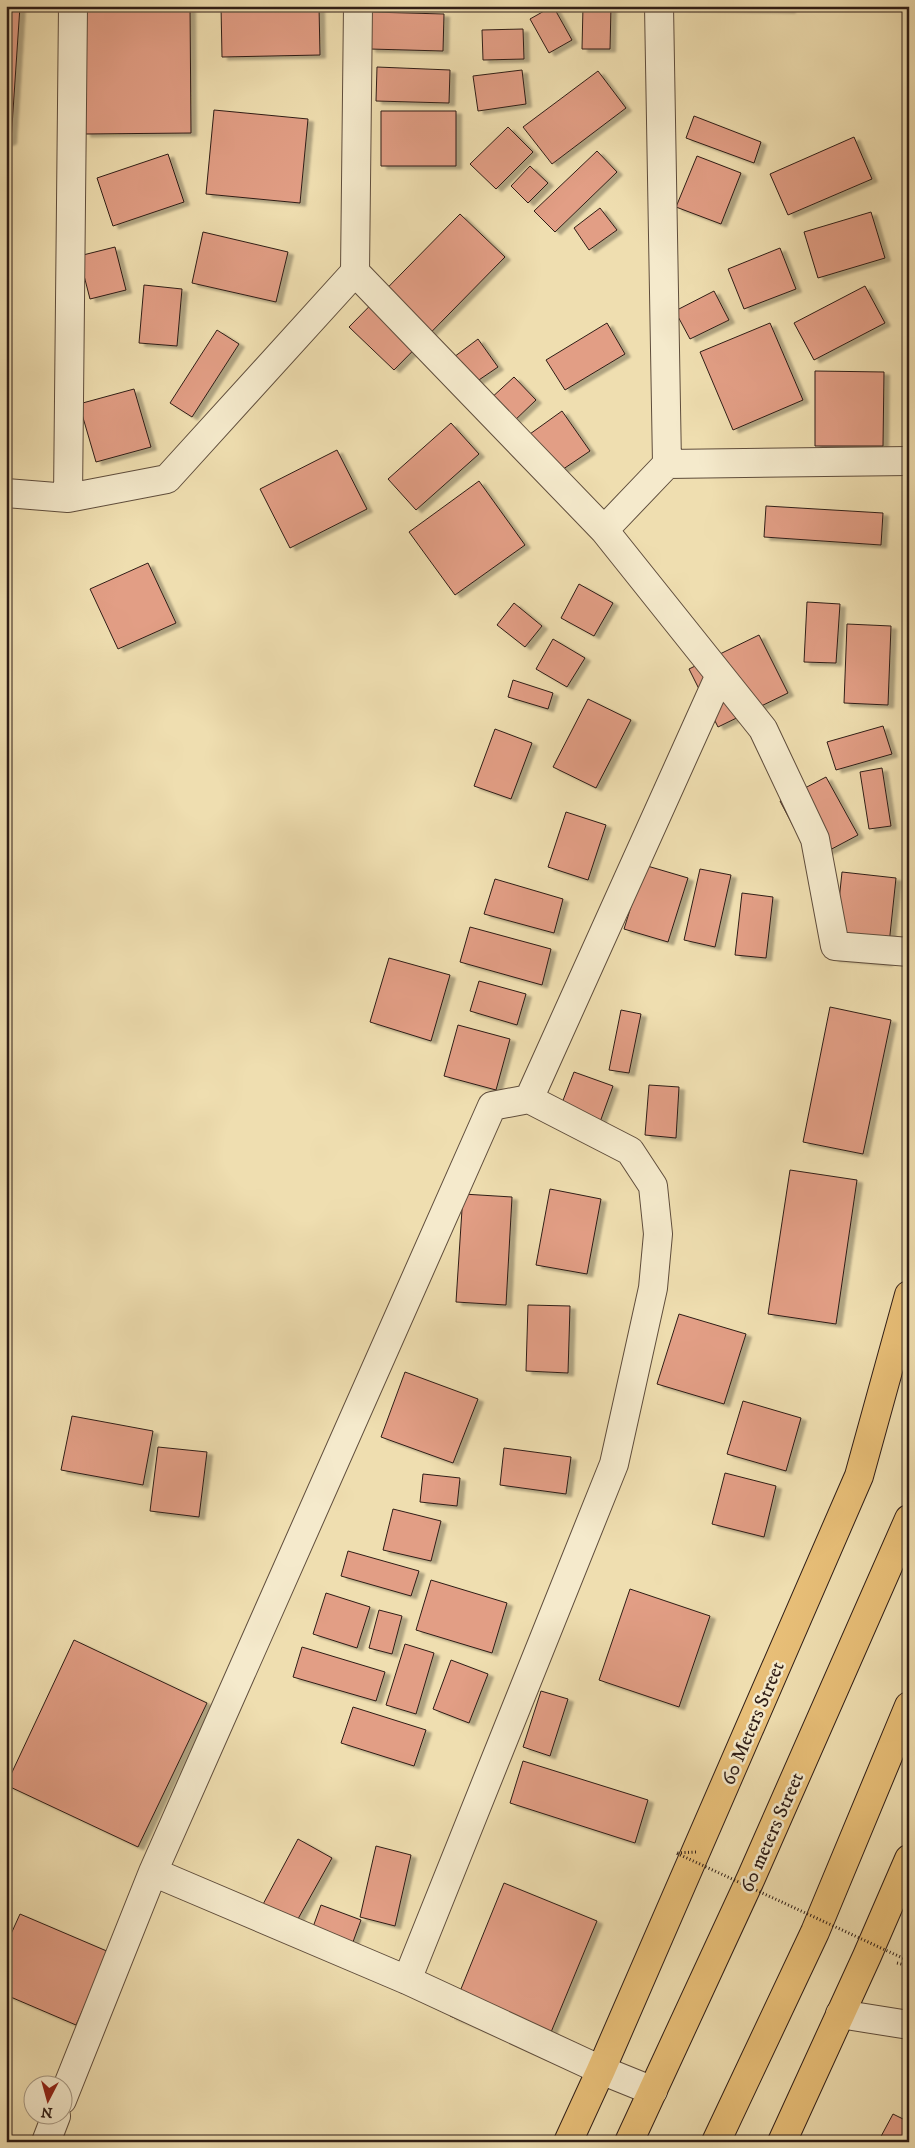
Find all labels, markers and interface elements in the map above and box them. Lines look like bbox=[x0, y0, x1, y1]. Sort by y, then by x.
street label: 60 Meters Street bbox=[716, 1658, 791, 1789]
street label: 60 meters Street bbox=[735, 1769, 810, 1897]
north arrow bbox=[22, 2076, 72, 2126]
text: N bbox=[40, 2102, 53, 2121]

